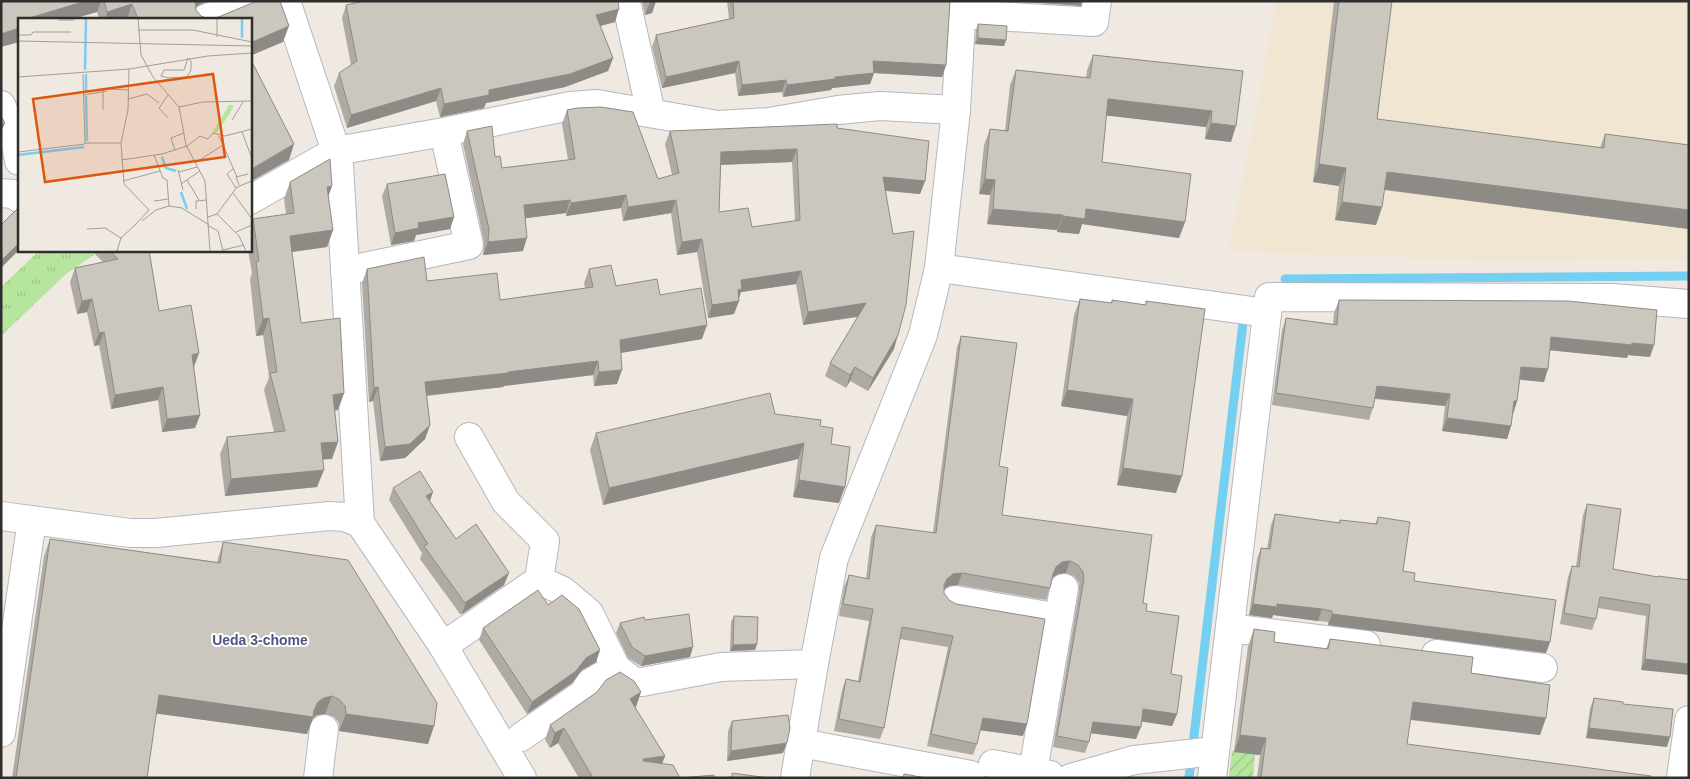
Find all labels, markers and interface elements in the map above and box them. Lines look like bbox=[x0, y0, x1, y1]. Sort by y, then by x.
inset map bbox=[18, 18, 251, 251]
district label: Ueda 3-chome bbox=[212, 632, 308, 648]

